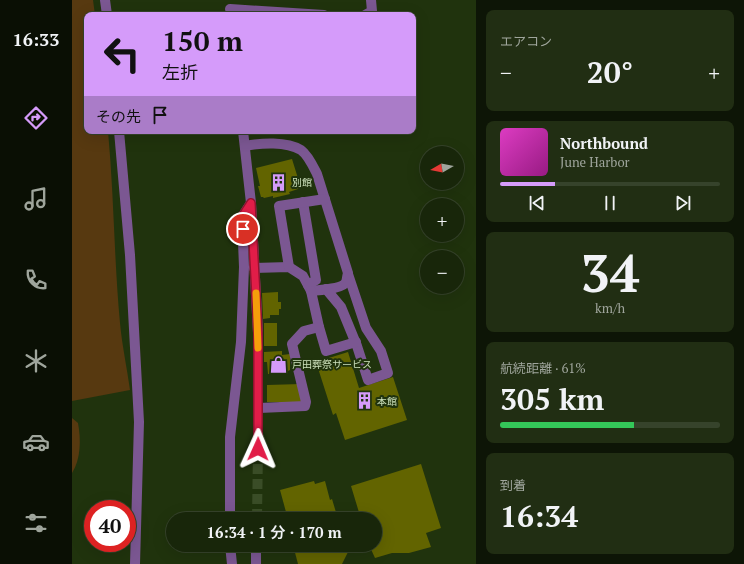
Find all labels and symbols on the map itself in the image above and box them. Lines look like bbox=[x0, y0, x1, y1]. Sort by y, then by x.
north arrow bbox=[420, 146, 464, 190]
building icon: 別館 bbox=[269, 172, 289, 192]
place label: 別館 bbox=[292, 176, 312, 189]
pin bbox=[226, 212, 260, 246]
shop icon: 戸田葬祭サービス bbox=[269, 354, 289, 374]
place label: 戸田葬祭サービス bbox=[292, 358, 372, 371]
building icon: 本館 bbox=[354, 391, 374, 411]
place label: 本館 bbox=[377, 395, 397, 408]
position arrow bbox=[237, 428, 279, 470]
speed limit sign: 40 bbox=[84, 500, 136, 552]

